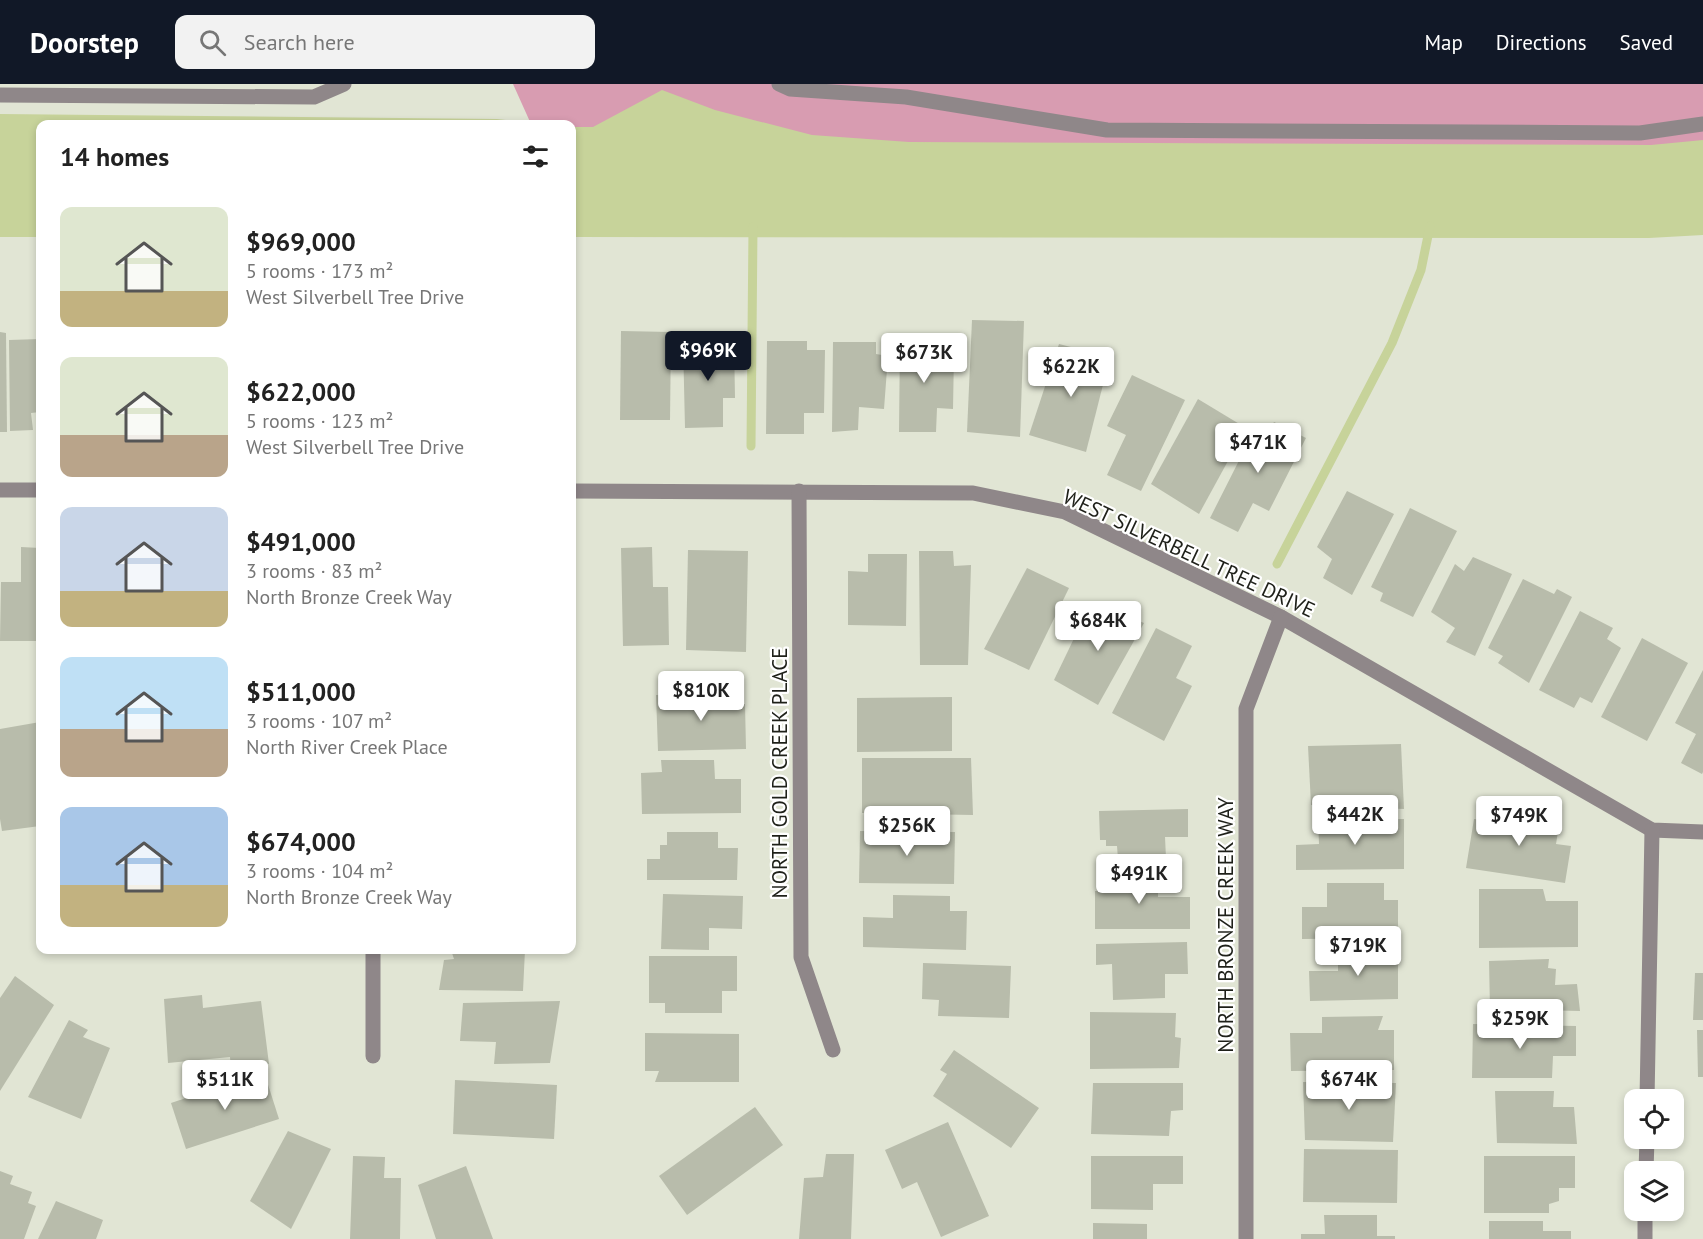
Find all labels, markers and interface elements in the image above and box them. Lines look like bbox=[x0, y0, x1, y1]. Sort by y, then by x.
search box bbox=[175, 15, 595, 69]
text: Doorstep bbox=[30, 24, 139, 61]
icon: search bbox=[196, 26, 229, 59]
text: Search here bbox=[244, 28, 355, 56]
text: Map bbox=[1424, 29, 1463, 56]
text: Directions bbox=[1496, 29, 1587, 56]
text: Saved bbox=[1620, 29, 1673, 56]
text: 14 homes bbox=[60, 140, 169, 173]
icon: filters bbox=[519, 140, 552, 173]
text: $969,000 bbox=[246, 225, 356, 258]
icon: home bbox=[108, 231, 180, 303]
text: 5 rooms · 173 m² bbox=[246, 258, 393, 284]
text: West Silverbell Tree Drive bbox=[246, 284, 464, 310]
pin: $969K bbox=[666, 331, 750, 382]
pin: $673K bbox=[882, 333, 966, 384]
text: $969K bbox=[679, 337, 737, 363]
text: $673K bbox=[895, 339, 953, 365]
pin: $622K bbox=[1029, 347, 1113, 398]
text: $622K bbox=[1042, 353, 1100, 379]
text: $622,000 bbox=[246, 375, 356, 408]
icon: home bbox=[108, 381, 180, 453]
text: 5 rooms · 123 m² bbox=[246, 408, 393, 434]
pin: $471K bbox=[1216, 423, 1300, 474]
text: $471K bbox=[1229, 429, 1287, 455]
text: West Silverbell Tree Drive bbox=[246, 434, 464, 460]
street label: WEST SILVERBELL TREE DRIVE bbox=[1059, 483, 1319, 623]
text: $491,000 bbox=[246, 525, 356, 558]
icon: home bbox=[108, 531, 180, 603]
text: 3 rooms · 83 m² bbox=[246, 558, 382, 584]
text: North Bronze Creek Way bbox=[246, 584, 452, 610]
pin: $684K bbox=[1056, 601, 1140, 652]
text: $684K bbox=[1069, 607, 1127, 633]
street label: NORTH GOLD CREEK PLACE bbox=[766, 647, 793, 899]
pin: $810K bbox=[659, 671, 743, 722]
text: $511,000 bbox=[246, 675, 356, 708]
text: $810K bbox=[672, 677, 730, 703]
icon: home bbox=[108, 681, 180, 753]
text: 3 rooms · 107 m² bbox=[246, 708, 392, 734]
text: North River Creek Place bbox=[246, 734, 448, 760]
pin: $442K bbox=[1313, 795, 1397, 846]
pin: $749K bbox=[1477, 796, 1561, 847]
street label: NORTH BRONZE CREEK WAY bbox=[1212, 797, 1239, 1053]
text: $442K bbox=[1326, 801, 1384, 827]
text: $749K bbox=[1490, 802, 1548, 828]
pin: $256K bbox=[865, 806, 949, 857]
text: $256K bbox=[878, 812, 936, 838]
text: $674,000 bbox=[246, 825, 356, 858]
icon: home bbox=[108, 831, 180, 903]
pin: $491K bbox=[1097, 854, 1181, 905]
text: 3 rooms · 104 m² bbox=[246, 858, 393, 884]
text: $491K bbox=[1110, 860, 1168, 886]
text: North Bronze Creek Way bbox=[246, 884, 452, 910]
pin: $719K bbox=[1316, 926, 1400, 977]
text: $719K bbox=[1329, 932, 1387, 958]
pin: $259K bbox=[1478, 999, 1562, 1050]
text: $259K bbox=[1491, 1005, 1549, 1031]
pin: $511K bbox=[183, 1060, 267, 1111]
pin: $674K bbox=[1307, 1060, 1391, 1111]
text: $511K bbox=[196, 1066, 254, 1092]
text: $674K bbox=[1320, 1066, 1378, 1092]
map controls bbox=[1624, 1089, 1684, 1221]
button: locate bbox=[1624, 1089, 1684, 1149]
button: layers bbox=[1624, 1161, 1684, 1221]

